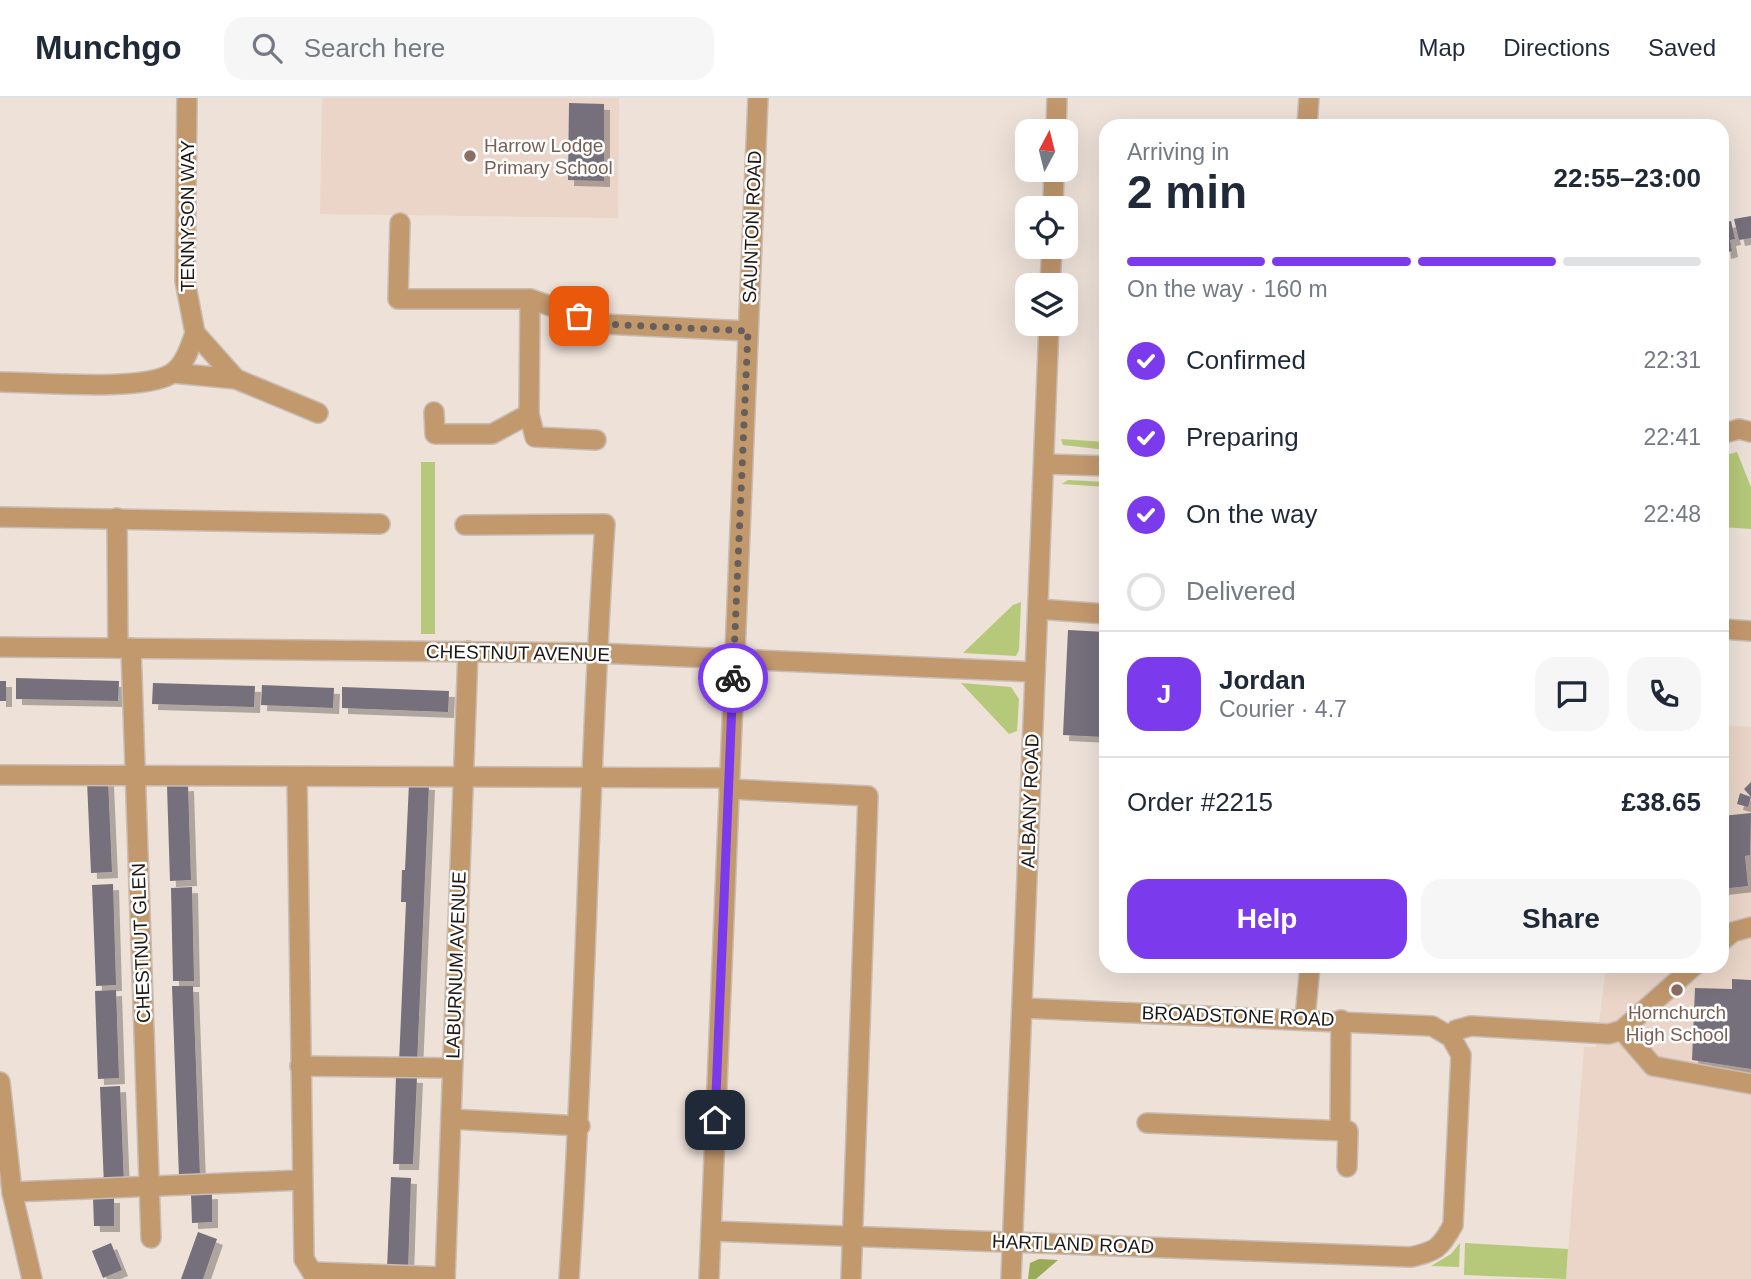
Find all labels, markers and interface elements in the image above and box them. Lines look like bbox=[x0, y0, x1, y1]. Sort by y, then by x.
search box bbox=[224, 17, 714, 80]
text: Munchgo bbox=[35, 29, 182, 66]
icon: search bbox=[248, 29, 286, 67]
text: Search here bbox=[304, 33, 445, 63]
text: Map bbox=[1419, 34, 1465, 61]
text: Directions bbox=[1503, 34, 1610, 61]
text: Saved bbox=[1648, 34, 1716, 61]
north arrow bbox=[1015, 119, 1078, 182]
map controls bbox=[1015, 119, 1078, 336]
place label: Harrow Lodge Primary School bbox=[484, 135, 613, 178]
text: Arriving in bbox=[1127, 139, 1229, 165]
street label: TENNYSON WAY bbox=[177, 140, 198, 292]
marker: Harrow Lodge Primary School bbox=[462, 148, 478, 164]
street label: SAUNTON ROAD bbox=[739, 150, 765, 304]
text: 22:55–23:00 bbox=[1554, 163, 1701, 193]
text: 2 min bbox=[1127, 166, 1247, 218]
button: locate bbox=[1015, 196, 1078, 259]
button: layers bbox=[1015, 273, 1078, 336]
text: On the way · 160 m bbox=[1127, 276, 1328, 302]
pin bbox=[549, 286, 609, 346]
icon: bag bbox=[560, 297, 598, 335]
icon: check bbox=[1127, 342, 1165, 380]
text: Confirmed bbox=[1186, 345, 1306, 375]
text: 22:31 bbox=[1643, 347, 1701, 373]
icon: check bbox=[1127, 419, 1165, 457]
text: Preparing bbox=[1186, 422, 1299, 452]
text: 22:41 bbox=[1643, 424, 1701, 450]
icon: check bbox=[1127, 496, 1165, 534]
text: On the way bbox=[1186, 499, 1318, 529]
text: 22:48 bbox=[1643, 501, 1701, 527]
text: Delivered bbox=[1186, 576, 1296, 606]
street label: CHESTNUT AVENUE bbox=[426, 641, 610, 665]
courier bbox=[698, 643, 768, 713]
button: chat bbox=[1535, 657, 1609, 731]
button: phone bbox=[1627, 657, 1701, 731]
icon: bike bbox=[714, 659, 752, 697]
text: Jordan bbox=[1219, 665, 1306, 695]
text: J bbox=[1157, 679, 1171, 709]
text: Courier · 4.7 bbox=[1219, 696, 1347, 722]
street label: ALBANY ROAD bbox=[1017, 733, 1043, 869]
text: Order #2215 bbox=[1127, 787, 1273, 817]
text: £38.65 bbox=[1621, 787, 1701, 817]
street label: CHESTNUT GLEN bbox=[128, 863, 154, 1023]
street label: LABURNUM AVENUE bbox=[442, 871, 470, 1059]
button: Help bbox=[1127, 879, 1407, 959]
button: Share bbox=[1421, 879, 1701, 959]
marker: Hornchurch High School bbox=[1669, 982, 1685, 998]
street label: BROADSTONE ROAD bbox=[1141, 1002, 1335, 1030]
place label: Hornchurch High School bbox=[1626, 1002, 1728, 1045]
pin bbox=[685, 1090, 745, 1150]
icon: home bbox=[696, 1101, 734, 1139]
street label: HARTLAND ROAD bbox=[992, 1231, 1154, 1257]

